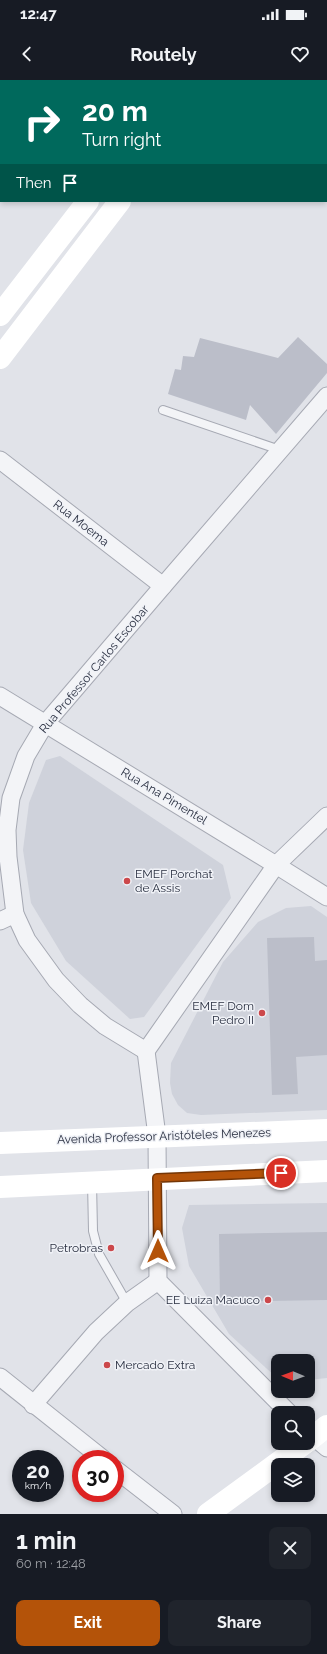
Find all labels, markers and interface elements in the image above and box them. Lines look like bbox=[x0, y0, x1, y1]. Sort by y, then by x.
text: 12:47 bbox=[20, 5, 57, 23]
icon: back bbox=[16, 43, 38, 65]
icon: heart bbox=[289, 43, 311, 65]
text: Routely bbox=[130, 44, 197, 65]
text: 20 m bbox=[82, 95, 148, 128]
icon: right bbox=[16, 96, 68, 148]
text: Turn right bbox=[82, 129, 161, 150]
icon: arrive bbox=[59, 172, 81, 194]
text: Then bbox=[16, 174, 51, 192]
street label: Rua Moema bbox=[50, 497, 112, 549]
street label: Rua Professor Carlos Escobar bbox=[36, 602, 152, 736]
street label: Rua Ana Pimentel bbox=[118, 765, 210, 828]
place label: EMEF Porchat de Assis bbox=[135, 867, 213, 895]
marker: EMEF Porchat de Assis bbox=[122, 876, 132, 886]
place label: EMEF Dom Pedro II bbox=[192, 999, 254, 1027]
marker: EMEF Dom Pedro II bbox=[257, 1008, 267, 1018]
street label: Avenida Professor Aristóteles Menezes bbox=[57, 1125, 271, 1147]
pin bbox=[264, 1156, 298, 1190]
icon: arrive bbox=[270, 1162, 292, 1184]
position arrow bbox=[137, 1230, 179, 1272]
place label: Petrobras bbox=[50, 1241, 103, 1255]
marker: Petrobras bbox=[106, 1243, 116, 1253]
place label: EE Luiza Macuco bbox=[166, 1293, 260, 1307]
marker: EE Luiza Macuco bbox=[263, 1295, 273, 1305]
north arrow bbox=[271, 1354, 315, 1398]
map controls bbox=[271, 1354, 315, 1502]
place label: Mercado Extra bbox=[115, 1358, 195, 1372]
marker: Mercado Extra bbox=[102, 1360, 112, 1370]
button: search bbox=[271, 1406, 315, 1450]
speed limit sign: 30 bbox=[72, 1450, 124, 1502]
button: layers bbox=[271, 1458, 315, 1502]
text: 20 bbox=[26, 1459, 50, 1483]
text: km/h bbox=[25, 1480, 51, 1491]
text: 1 min bbox=[16, 1526, 77, 1555]
button: close bbox=[269, 1527, 311, 1569]
text: 60 m · 12:48 bbox=[16, 1556, 86, 1571]
button: Exit bbox=[16, 1600, 160, 1646]
button: Share bbox=[168, 1600, 311, 1646]

